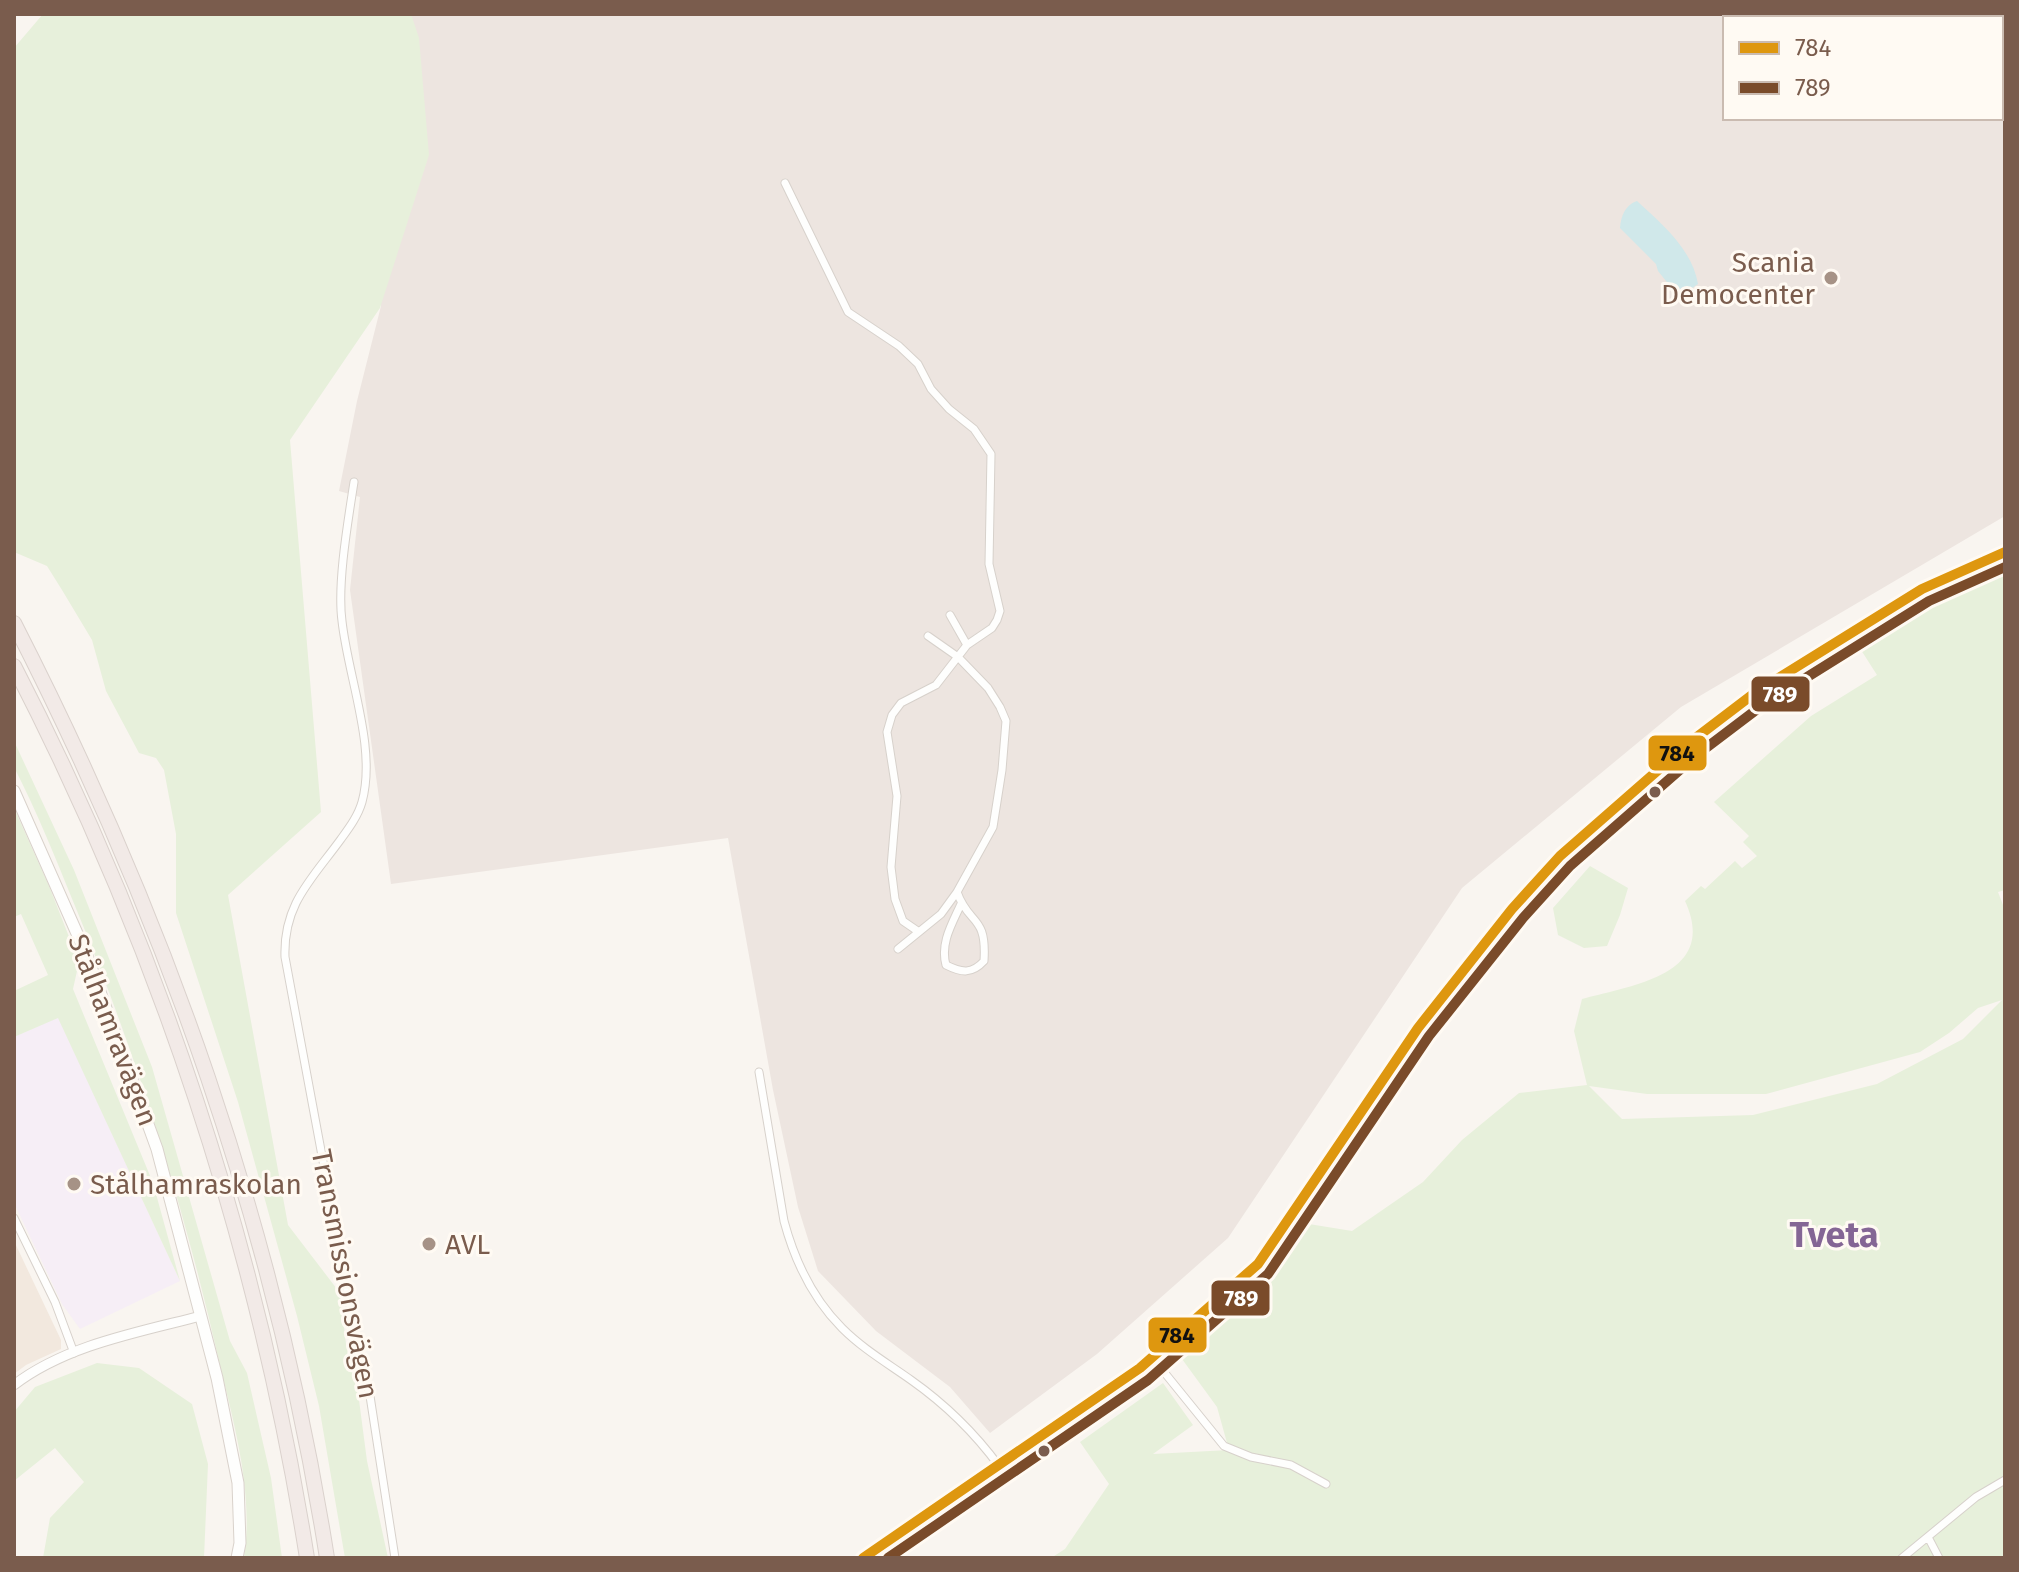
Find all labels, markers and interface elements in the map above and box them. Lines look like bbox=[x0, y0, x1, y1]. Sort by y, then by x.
legend bbox=[1723, 16, 2003, 120]
text: 784 bbox=[1795, 34, 1831, 62]
text: 789 bbox=[1795, 74, 1831, 102]
place label: Scania Democenter bbox=[1661, 246, 1815, 311]
marker: Scania Democenter bbox=[1822, 269, 1840, 287]
line badge: 789 bbox=[1750, 675, 1811, 713]
text: 789 bbox=[1763, 681, 1797, 708]
line badge: 784 bbox=[1647, 734, 1708, 772]
text: 784 bbox=[1659, 740, 1695, 767]
unlabelled marker bbox=[1647, 784, 1663, 800]
street label: Stålhamravägen bbox=[61, 929, 165, 1131]
street label: Transmissionsvägen bbox=[305, 1147, 385, 1401]
place label: Stålhamraskolan bbox=[90, 1168, 302, 1201]
marker: Stålhamraskolan bbox=[65, 1175, 83, 1193]
district label: Tveta bbox=[1789, 1213, 1879, 1257]
place label: AVL bbox=[445, 1228, 490, 1261]
marker: AVL bbox=[420, 1235, 438, 1253]
line badge: 789 bbox=[1210, 1279, 1271, 1317]
text: 789 bbox=[1224, 1285, 1258, 1312]
line badge: 784 bbox=[1147, 1316, 1208, 1354]
text: 784 bbox=[1159, 1322, 1195, 1349]
unlabelled marker bbox=[1036, 1443, 1052, 1459]

